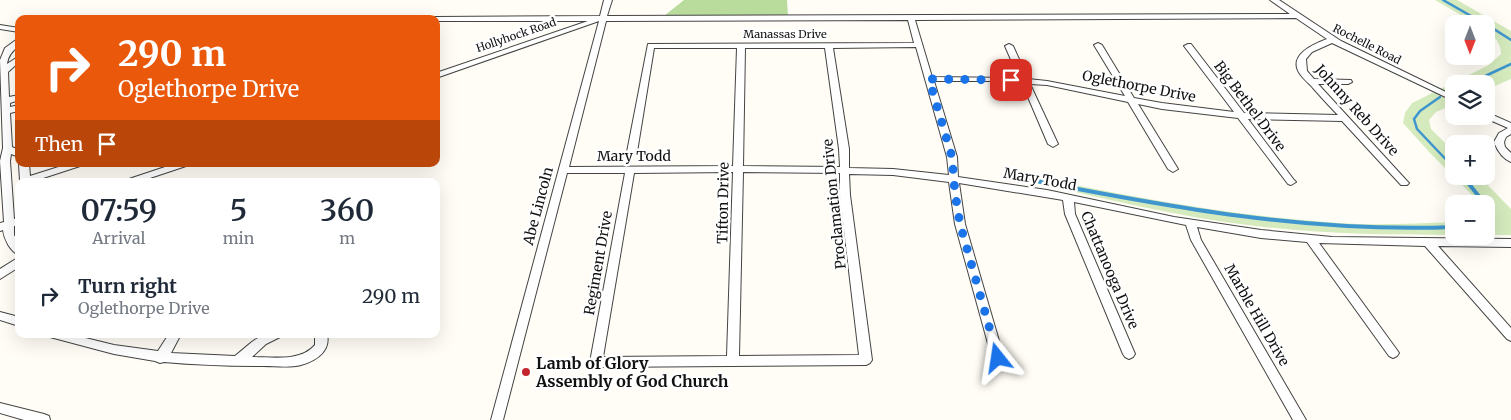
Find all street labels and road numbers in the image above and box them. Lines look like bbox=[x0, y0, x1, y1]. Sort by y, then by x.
street label: Hollyhock Road bbox=[474, 15, 558, 55]
street label: Rochelle Road bbox=[1331, 21, 1404, 67]
street label: Manassas Drive bbox=[743, 27, 827, 41]
street label: Big Bethel Drive bbox=[1210, 57, 1290, 155]
street label: Johnny Reb Drive bbox=[1311, 60, 1403, 159]
street label: Oglethorpe Drive bbox=[1081, 66, 1197, 106]
street label: Proclamation Drive bbox=[818, 138, 850, 270]
street label: Mary Todd bbox=[597, 147, 672, 165]
street label: Tifton Drive bbox=[713, 162, 733, 244]
street label: Mary Todd bbox=[1002, 164, 1079, 194]
street label: Abe Lincoln bbox=[519, 165, 557, 248]
street label: Chattanooga Drive bbox=[1077, 208, 1143, 332]
street label: Regiment Drive bbox=[580, 209, 616, 317]
street label: Marble Hill Drive bbox=[1221, 261, 1293, 369]

